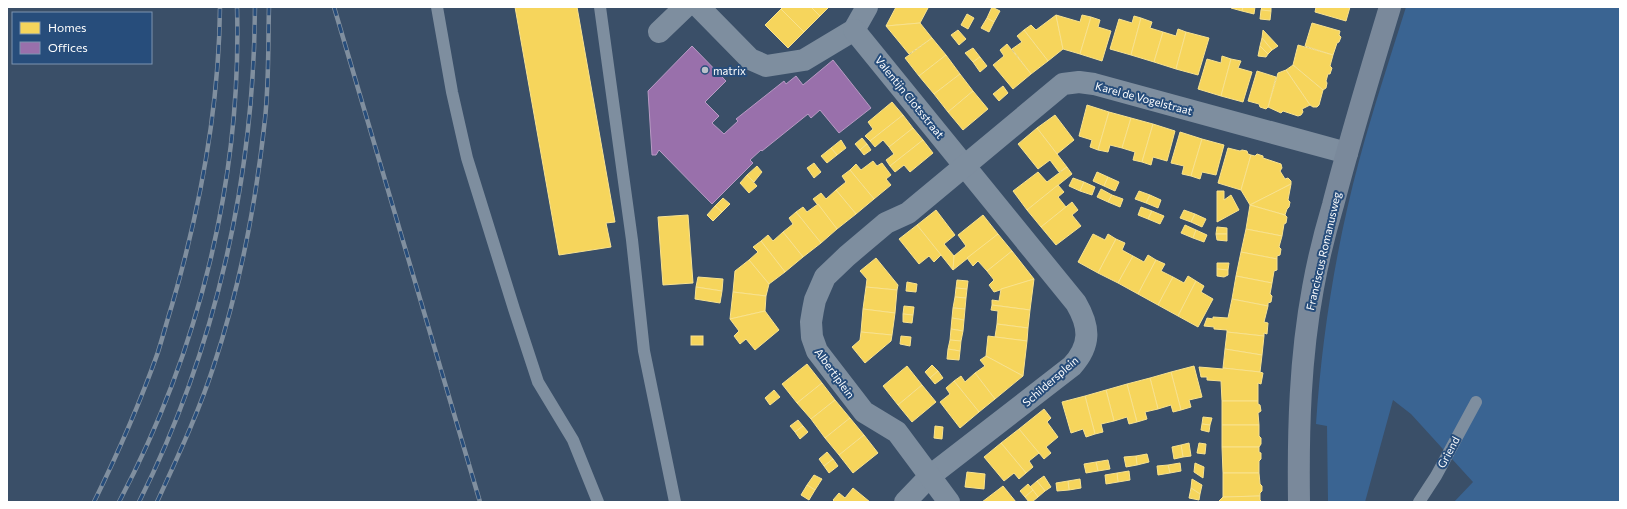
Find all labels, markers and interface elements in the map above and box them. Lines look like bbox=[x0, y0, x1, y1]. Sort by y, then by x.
legend bbox=[12, 12, 152, 64]
text: Homes bbox=[48, 20, 86, 34]
text: Offices bbox=[48, 40, 88, 54]
street label: Valentijn Clotsstraat bbox=[873, 53, 948, 141]
place label: matrix bbox=[713, 64, 746, 77]
marker: matrix bbox=[700, 65, 710, 75]
street label: Karel de Vogelstraat bbox=[1094, 79, 1194, 117]
street label: Franciscus Romanusweg bbox=[1303, 191, 1343, 311]
street label: Albertiplein bbox=[812, 345, 858, 401]
street label: Schildersplein bbox=[1020, 353, 1080, 409]
street label: Griend bbox=[1434, 434, 1462, 470]

